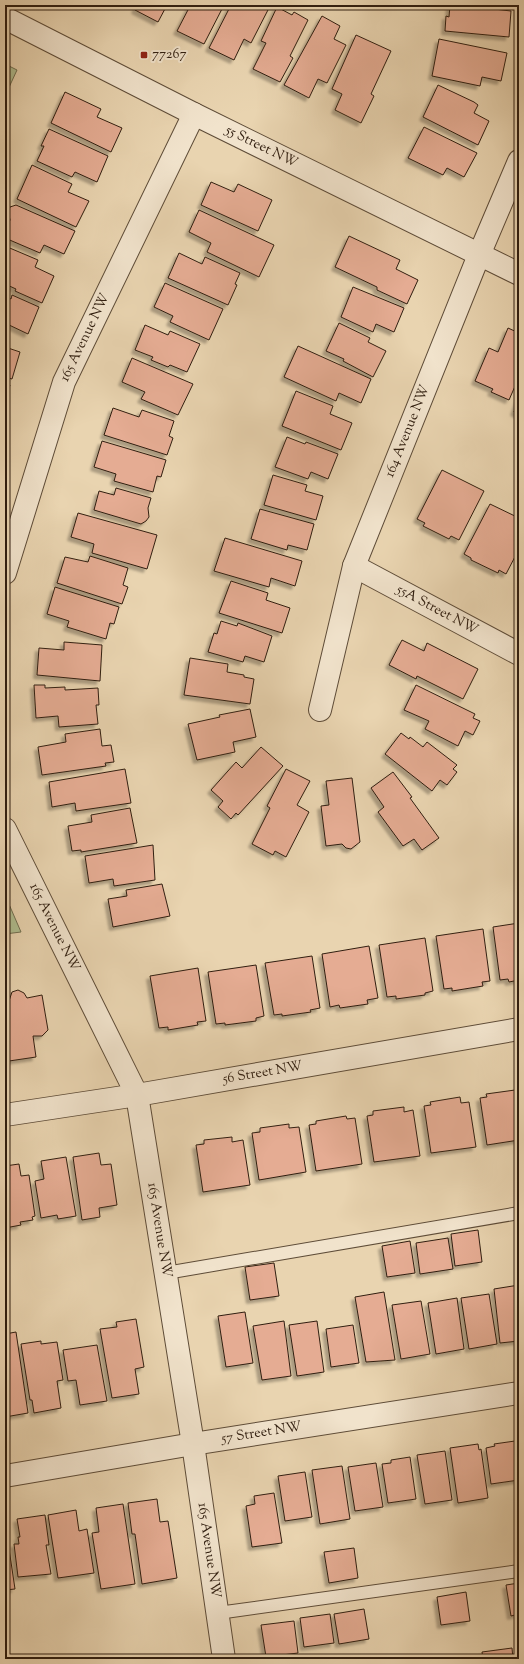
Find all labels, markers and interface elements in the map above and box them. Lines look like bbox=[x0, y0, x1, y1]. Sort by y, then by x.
place label: 77267 bbox=[152, 45, 186, 65]
marker: 77267 bbox=[139, 50, 149, 60]
street label: 55 Street NW bbox=[221, 120, 301, 174]
street label: 165 Avenue NW bbox=[55, 290, 116, 385]
street label: 164 Avenue NW bbox=[381, 382, 436, 481]
street label: 55A Street NW bbox=[392, 580, 482, 640]
street label: 165 Avenue NW bbox=[24, 880, 84, 975]
street label: 56 Street NW bbox=[220, 1056, 305, 1090]
street label: 165 Avenue NW bbox=[141, 1181, 176, 1280]
street label: 57 Street NW bbox=[219, 1417, 303, 1450]
street label: 165 Avenue NW bbox=[192, 1502, 225, 1600]

